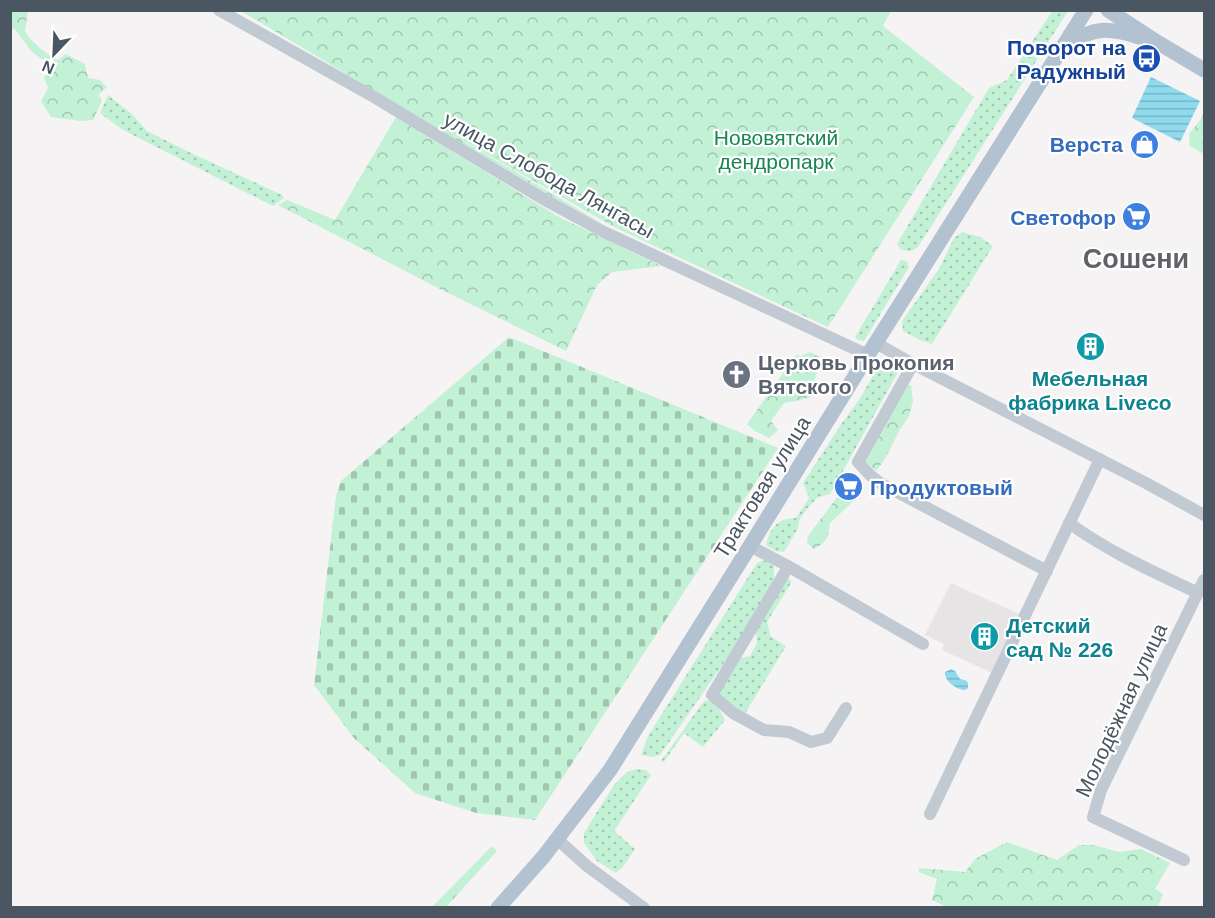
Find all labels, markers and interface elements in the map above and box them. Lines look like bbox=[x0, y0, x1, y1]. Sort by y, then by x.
north arrow bbox=[24, 24, 84, 84]
place label: Поворот на Радужный bbox=[1007, 36, 1126, 83]
bus stop icon: Поворот на Радужный bbox=[1131, 43, 1163, 75]
text: N bbox=[40, 57, 57, 77]
street label: улица Слобода Лянгасы bbox=[440, 107, 658, 243]
park label: Нововятский дендропарк bbox=[714, 126, 838, 173]
shop icon: Верста bbox=[1128, 128, 1160, 160]
place label: Верста bbox=[1050, 133, 1123, 156]
supermarket icon: Светофор bbox=[1121, 201, 1153, 233]
place label: Светофор bbox=[1010, 206, 1116, 229]
district label: Сошени bbox=[1083, 244, 1189, 274]
building icon: Мебельная фабрика Liveco bbox=[1074, 331, 1106, 363]
place label: Церковь Прокопия Вятского bbox=[758, 351, 954, 398]
church icon: Церковь Прокопия Вятского bbox=[721, 358, 753, 390]
place label: Мебельная фабрика Liveco bbox=[1008, 367, 1172, 414]
street label: Трактовая улица bbox=[709, 412, 815, 562]
supermarket icon: Продуктовый bbox=[833, 471, 865, 503]
place label: Продуктовый bbox=[870, 476, 1013, 499]
place label: Детский сад № 226 bbox=[1006, 614, 1113, 661]
street label: Молодёжная улица bbox=[1071, 619, 1171, 800]
building icon: Детский сад № 226 bbox=[969, 621, 1001, 653]

